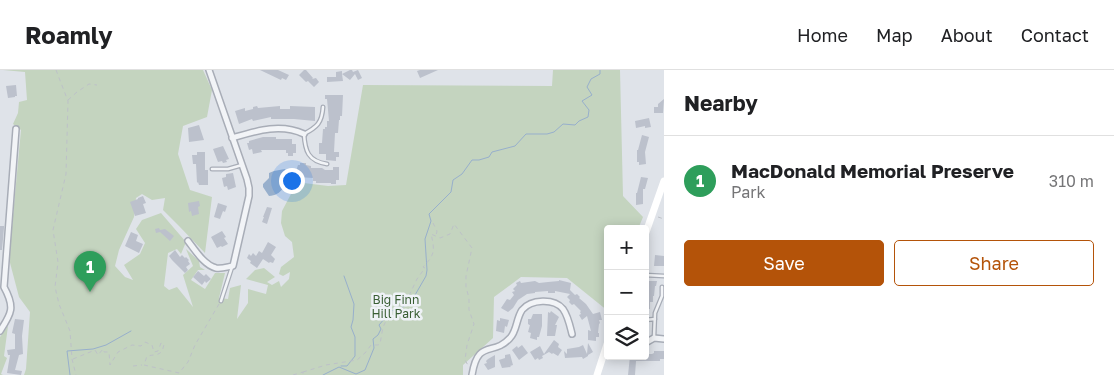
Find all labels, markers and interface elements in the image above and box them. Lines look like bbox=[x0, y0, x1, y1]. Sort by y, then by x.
text: Roamly bbox=[25, 20, 113, 49]
text: Home bbox=[797, 24, 848, 46]
text: Map bbox=[876, 24, 913, 46]
text: About bbox=[941, 24, 993, 46]
text: Contact bbox=[1021, 24, 1089, 46]
text: Nearby bbox=[684, 90, 758, 116]
text: MacDonald Memorial Preserve bbox=[731, 159, 1014, 182]
your location bbox=[279, 168, 305, 194]
text: 1 bbox=[696, 171, 704, 191]
text: 310 m bbox=[1049, 171, 1094, 191]
text: Park bbox=[731, 182, 766, 202]
map controls bbox=[604, 225, 649, 360]
button: + bbox=[604, 225, 649, 270]
button: Save bbox=[684, 240, 884, 286]
button: Share bbox=[894, 240, 1094, 286]
pin: 1 bbox=[74, 251, 106, 292]
button: − bbox=[604, 270, 649, 315]
park label: Big Finn Hill Park bbox=[372, 292, 421, 321]
button: layers bbox=[604, 315, 649, 360]

